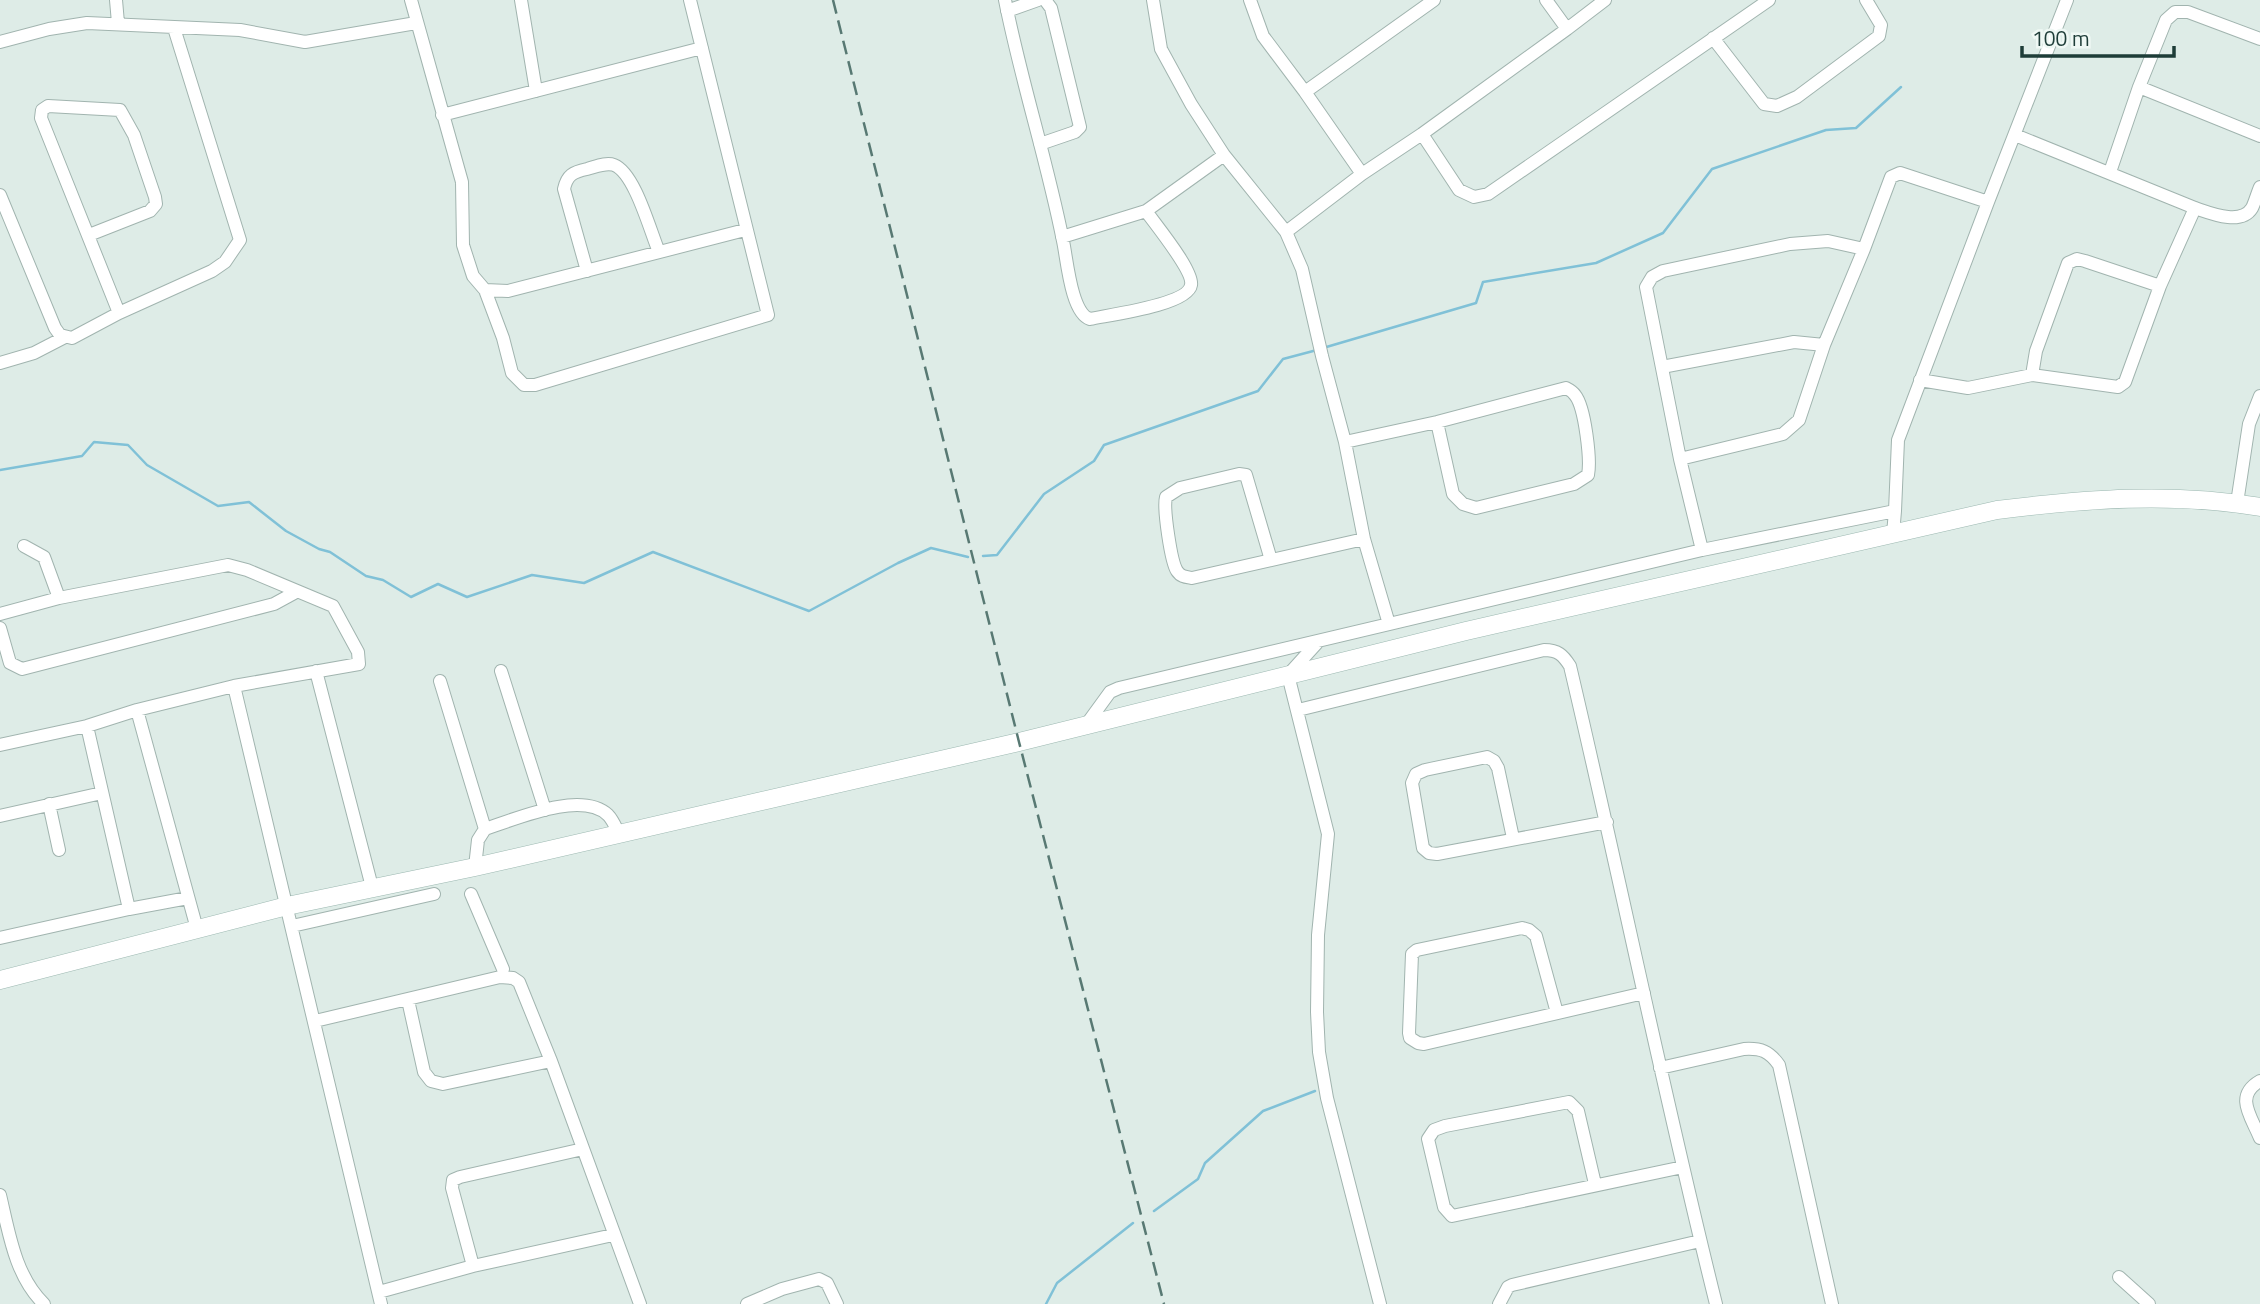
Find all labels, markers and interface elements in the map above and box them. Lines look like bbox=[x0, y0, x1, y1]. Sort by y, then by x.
scale bar bbox=[2022, 14, 2174, 58]
text: 100 m bbox=[2032, 22, 2089, 54]

